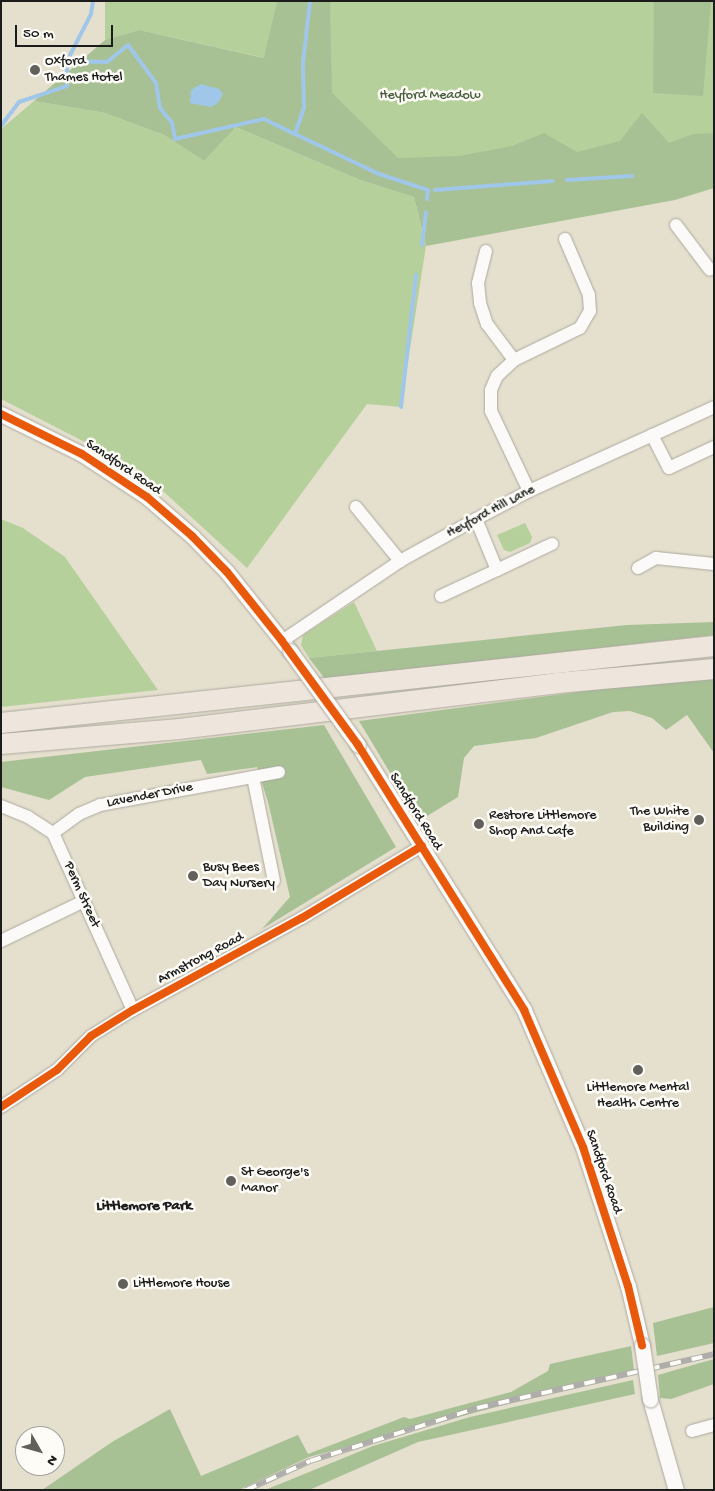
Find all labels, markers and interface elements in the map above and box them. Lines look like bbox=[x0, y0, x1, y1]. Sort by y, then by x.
scale bar bbox=[18, 15, 115, 47]
text: 50 m bbox=[23, 25, 54, 43]
place label: Oxford Thames Hotel bbox=[45, 54, 123, 86]
marker: Oxford Thames Hotel bbox=[29, 64, 41, 76]
park label: Heyford Meadow bbox=[379, 88, 481, 104]
street label: Sandford Road bbox=[82, 437, 164, 499]
street label: Heyford Hill Lane bbox=[444, 482, 538, 542]
street label: Sandford Road bbox=[385, 770, 445, 854]
street label: Lavender Drive bbox=[106, 779, 194, 813]
place label: The White Building bbox=[630, 804, 689, 836]
place label: Restore Littlemore Shop And Cafe bbox=[489, 808, 596, 840]
marker: The White Building bbox=[693, 814, 705, 826]
marker: Restore Littlemore Shop And Cafe bbox=[473, 818, 485, 830]
street label: Perm Street bbox=[59, 859, 103, 931]
place label: Busy Bees Day Nursery bbox=[203, 860, 275, 892]
marker: Busy Bees Day Nursery bbox=[187, 870, 199, 882]
street label: Armstrong Road bbox=[155, 929, 247, 989]
marker: Littlemore Mental Health Centre bbox=[631, 1063, 645, 1077]
place label: Littlemore Mental Health Centre bbox=[587, 1080, 689, 1112]
street label: Sandford Road bbox=[581, 1128, 625, 1216]
place label: St George's Manor bbox=[241, 1165, 309, 1198]
marker: St George's Manor bbox=[225, 1175, 237, 1187]
district label: Littlemore Park bbox=[96, 1198, 192, 1216]
place label: Littlemore House bbox=[133, 1276, 230, 1292]
marker: Littlemore House bbox=[117, 1278, 129, 1290]
north arrow bbox=[15, 1426, 65, 1476]
text: N bbox=[42, 1451, 61, 1469]

